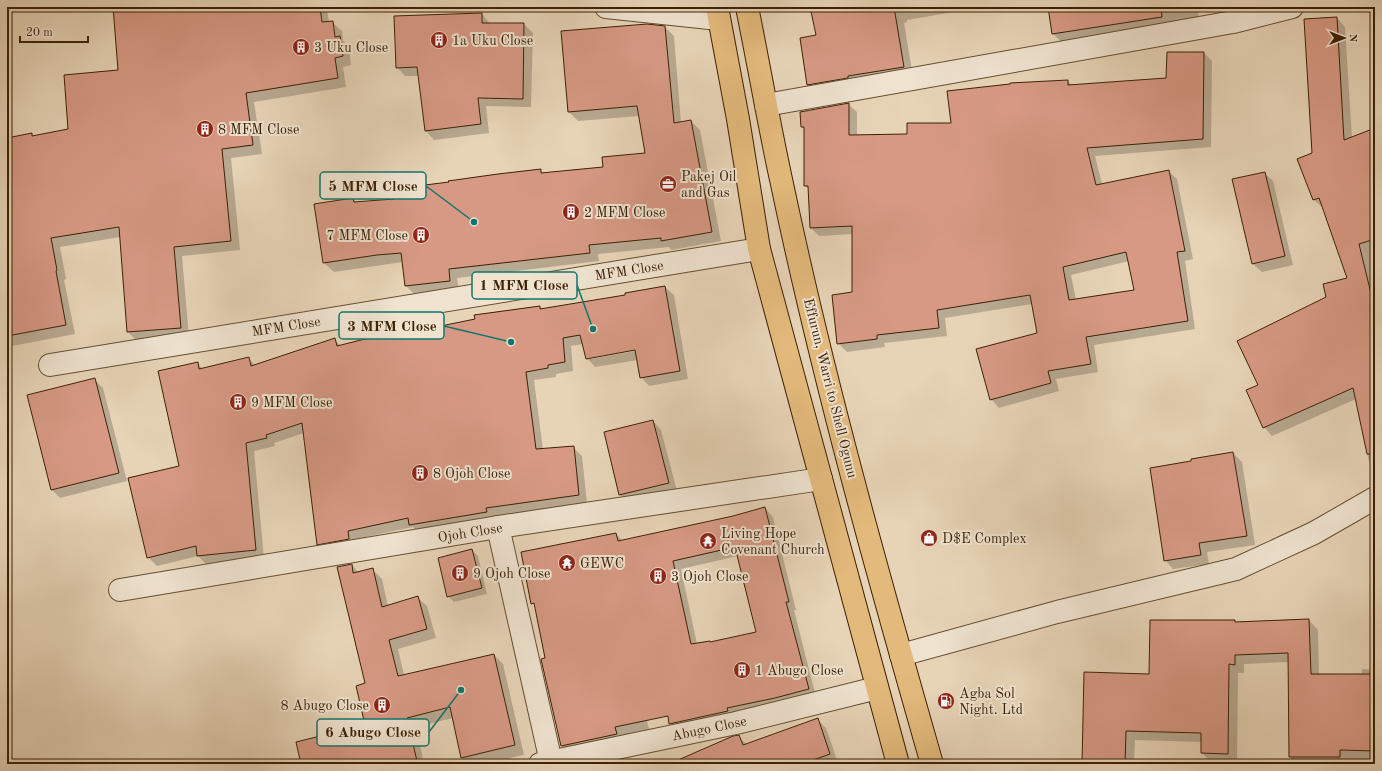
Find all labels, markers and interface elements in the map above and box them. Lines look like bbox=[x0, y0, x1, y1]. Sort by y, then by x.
scale bar bbox=[20, 18, 88, 44]
north arrow bbox=[1324, 18, 1364, 58]
text: 20 m bbox=[26, 27, 53, 39]
building icon: 1a Uku Close bbox=[429, 30, 449, 50]
place label: 1a Uku Close bbox=[452, 34, 533, 48]
text: N bbox=[1347, 34, 1358, 43]
building icon: 3 Uku Close bbox=[291, 37, 311, 57]
place label: 3 Uku Close bbox=[314, 41, 388, 55]
building icon: 8 MFM Close bbox=[195, 119, 215, 139]
place label: 8 MFM Close bbox=[218, 123, 300, 137]
place label: Pakej Oil and Gas bbox=[681, 170, 737, 200]
callout: 5 MFM Close bbox=[320, 172, 426, 199]
office icon: Pakej Oil and Gas bbox=[658, 174, 678, 194]
text: 5 MFM Close bbox=[328, 180, 418, 195]
building icon: 2 MFM Close bbox=[561, 202, 581, 222]
place label: 2 MFM Close bbox=[584, 206, 666, 220]
building icon: 7 MFM Close bbox=[411, 225, 431, 245]
place label: 7 MFM Close bbox=[326, 229, 408, 243]
street label: MFM Close bbox=[594, 259, 665, 283]
callout: 1 MFM Close bbox=[472, 272, 577, 299]
text: 1 MFM Close bbox=[479, 279, 569, 294]
street label: Effurun, Warri to Shell Ogunu bbox=[801, 297, 859, 480]
callout: 3 MFM Close bbox=[339, 312, 444, 339]
street label: MFM Close bbox=[251, 315, 322, 339]
text: 3 MFM Close bbox=[347, 320, 437, 335]
building icon: 9 MFM Close bbox=[228, 392, 248, 412]
place label: 9 MFM Close bbox=[251, 396, 333, 410]
building icon: 8 Ojoh Close bbox=[410, 463, 430, 483]
place label: 8 Ojoh Close bbox=[433, 467, 510, 481]
street label: Ojoh Close bbox=[437, 521, 504, 545]
place label: Living Hope Covenant Church bbox=[721, 527, 825, 557]
shop icon: D$E Complex bbox=[919, 528, 939, 548]
temple icon: Living Hope Covenant Church bbox=[698, 531, 718, 551]
place label: D$E Complex bbox=[942, 531, 1027, 546]
temple icon: GEWC bbox=[557, 553, 577, 573]
place label: GEWC bbox=[580, 557, 624, 571]
building icon: 9 Ojoh Close bbox=[450, 563, 470, 583]
building icon: 3 Ojoh Close bbox=[648, 566, 668, 586]
place label: 9 Ojoh Close bbox=[473, 567, 550, 581]
place label: 3 Ojoh Close bbox=[671, 570, 748, 584]
building icon: 1 Abugo Close bbox=[732, 660, 752, 680]
place label: 1 Abugo Close bbox=[755, 664, 843, 678]
place label: Agba Sol Night. Ltd bbox=[959, 687, 1023, 717]
fuel station icon: Agba Sol Night. Ltd bbox=[936, 691, 956, 711]
building icon: 8 Abugo Close bbox=[372, 695, 392, 715]
place label: 8 Abugo Close bbox=[281, 699, 369, 713]
street label: Abugo Close bbox=[670, 714, 748, 744]
callout: 6 Abugo Close bbox=[317, 719, 429, 746]
text: 6 Abugo Close bbox=[325, 726, 421, 741]

